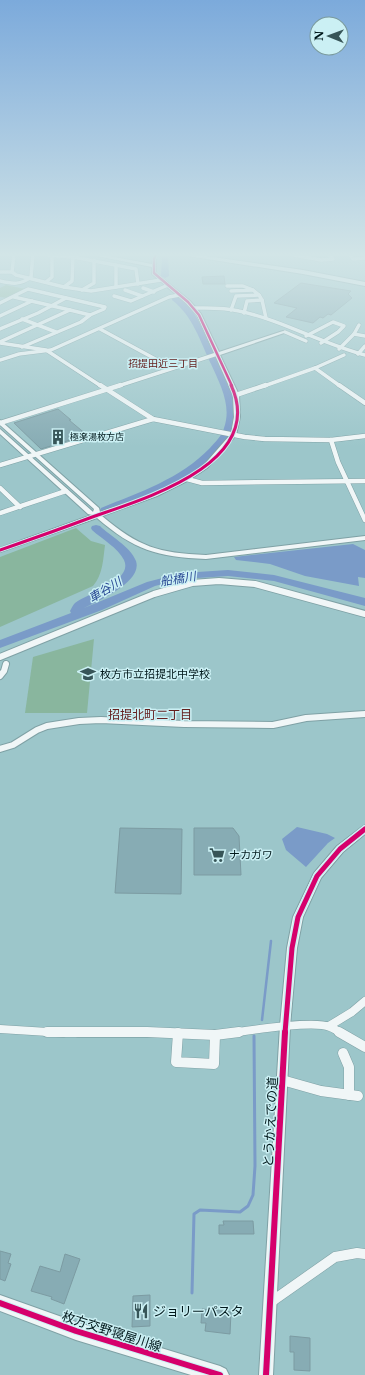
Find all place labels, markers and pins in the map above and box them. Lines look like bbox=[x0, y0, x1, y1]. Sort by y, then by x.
building icon: 極楽湯枚方店 bbox=[49, 428, 67, 446]
place label: 極楽湯枚方店 bbox=[70, 431, 124, 442]
school or university icon: 枚方市立招提北中学校 bbox=[79, 665, 97, 683]
place label: 枚方市立招提北中学校 bbox=[100, 667, 210, 681]
supermarket icon: ナカガワ bbox=[208, 846, 226, 864]
place label: ナカガワ bbox=[229, 848, 273, 862]
restaurant icon: ジョリーパスタ bbox=[132, 1302, 150, 1320]
place label: ジョリーパスタ bbox=[153, 1303, 244, 1320]

